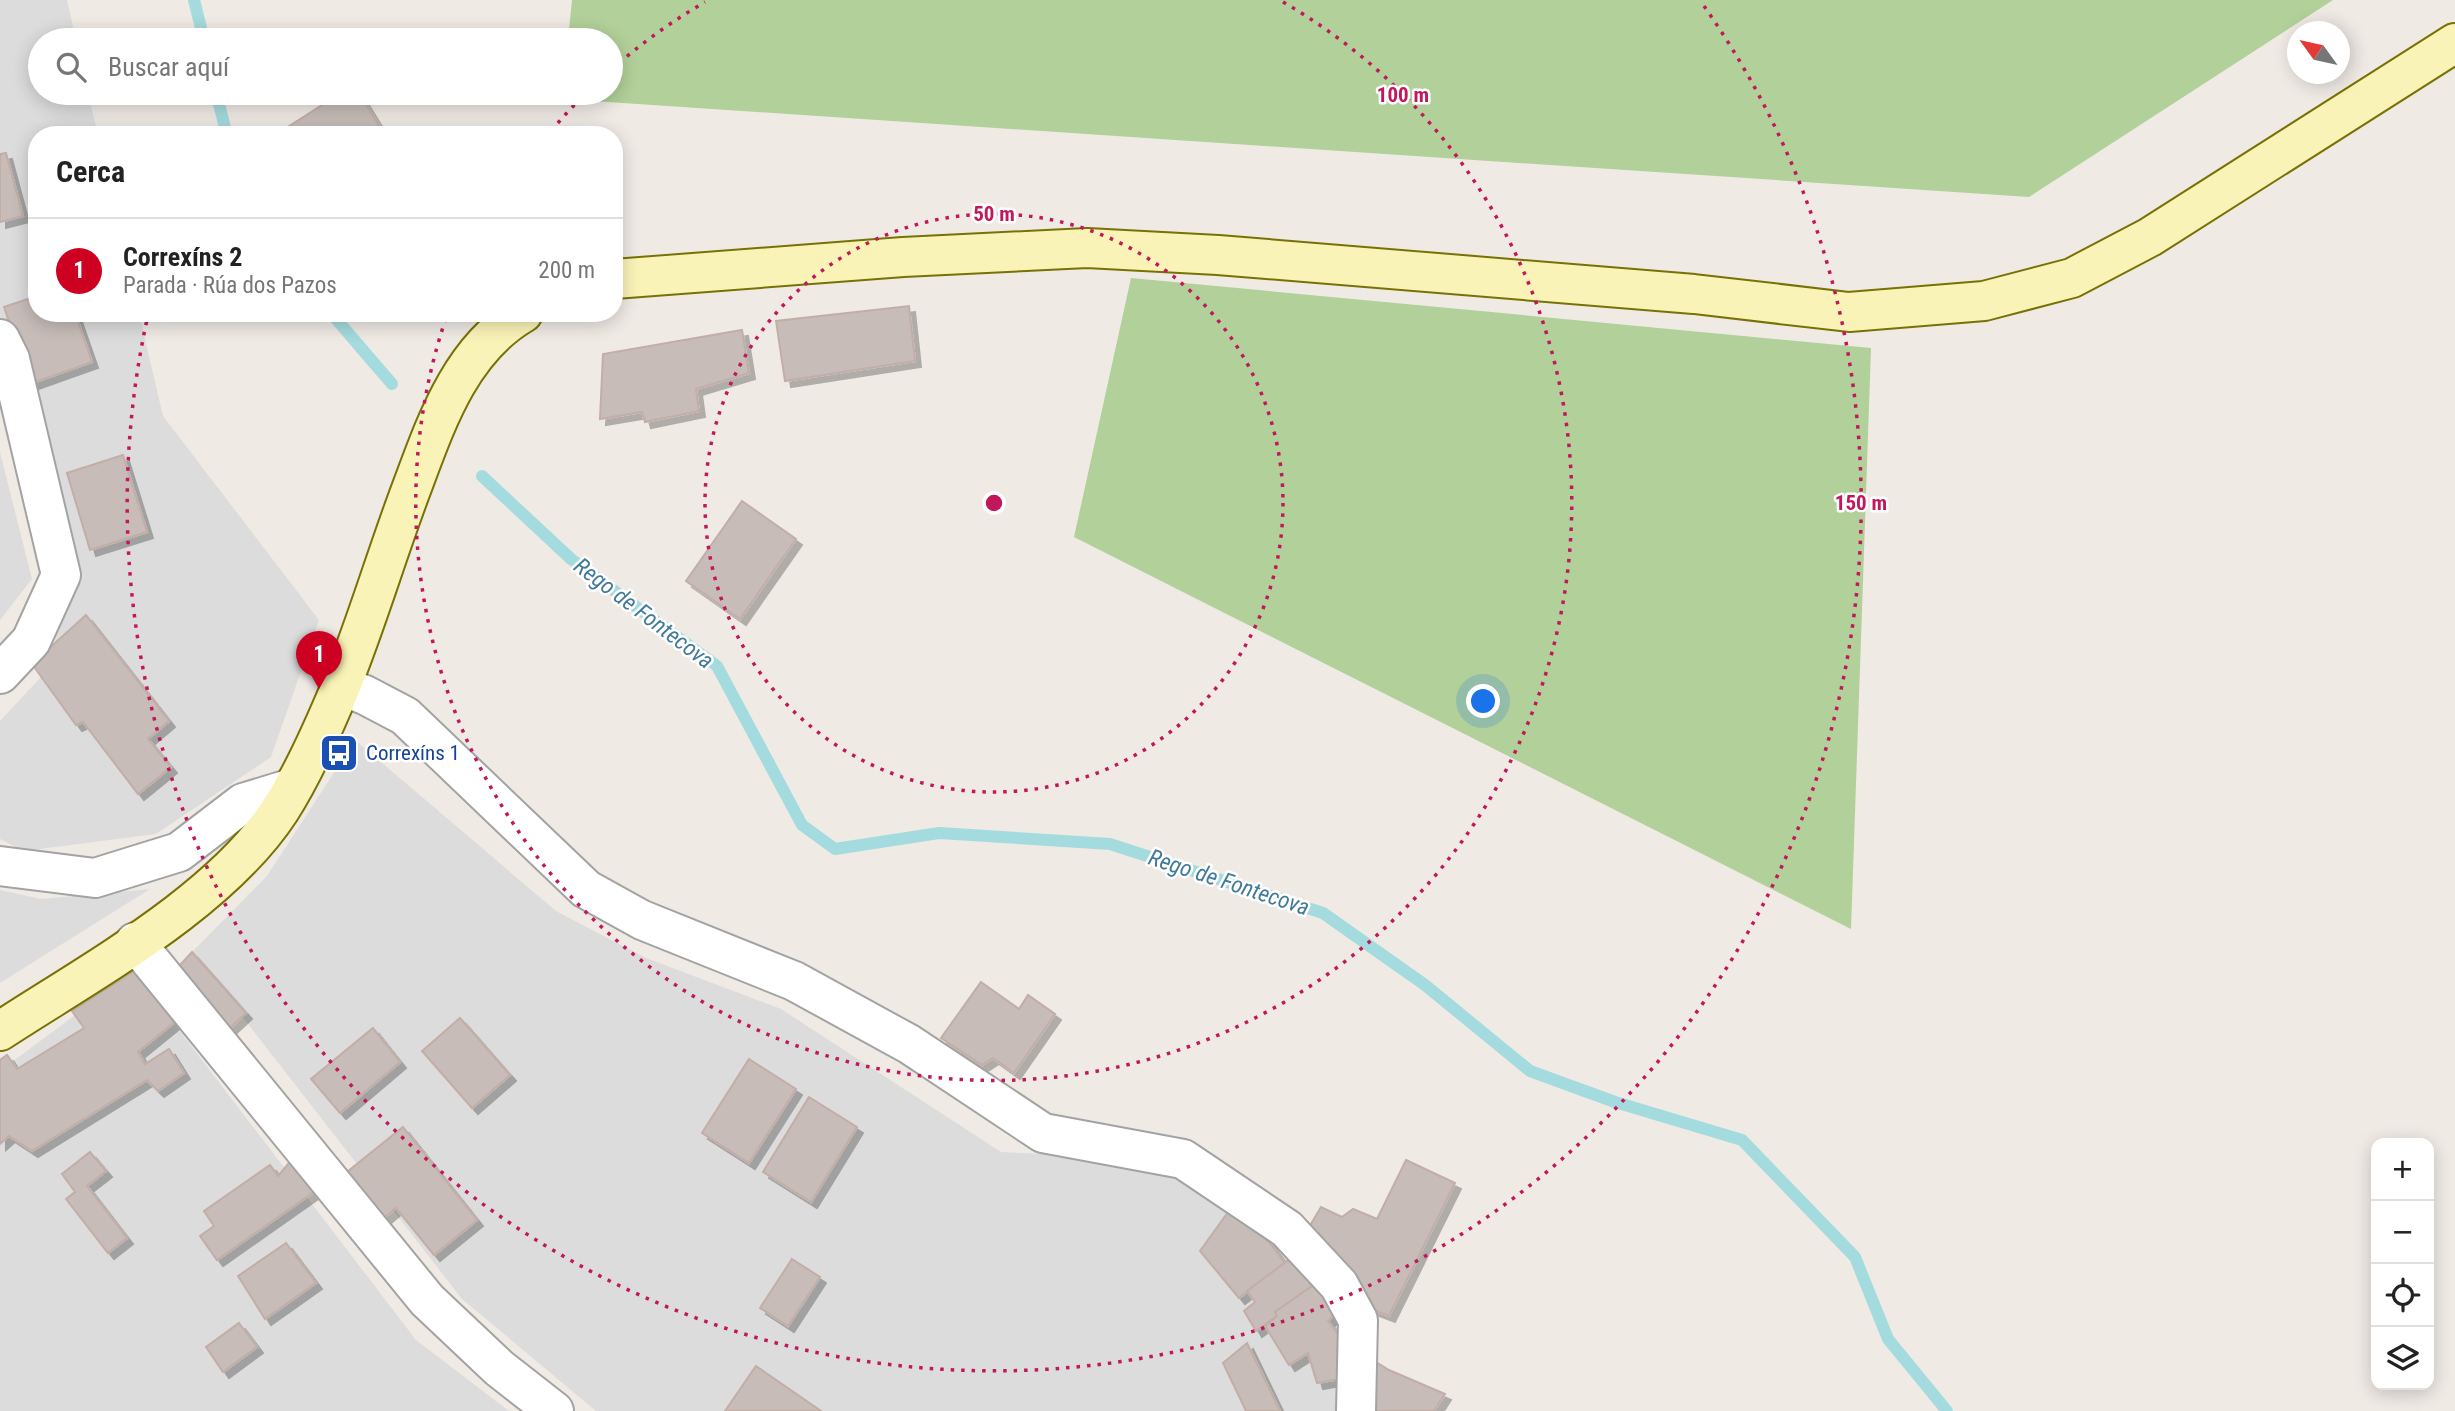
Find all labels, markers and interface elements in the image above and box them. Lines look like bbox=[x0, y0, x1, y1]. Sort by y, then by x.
north arrow bbox=[2287, 21, 2350, 84]
search box bbox=[28, 28, 623, 105]
icon: search bbox=[52, 48, 90, 86]
text: Buscar aquí bbox=[108, 52, 229, 82]
text: 100 m bbox=[1377, 83, 1429, 107]
text: Cerca bbox=[56, 154, 125, 189]
text: 50 m bbox=[973, 202, 1015, 226]
text: Correxíns 2 bbox=[123, 242, 242, 272]
text: 1 bbox=[73, 257, 85, 284]
text: 200 m bbox=[538, 257, 595, 284]
text: Parada · Rúa dos Pazos bbox=[123, 272, 337, 299]
centre of rings bbox=[982, 491, 1006, 515]
text: 150 m bbox=[1835, 491, 1887, 515]
water label: Rego de Fontecova bbox=[569, 552, 719, 675]
pin: 1 bbox=[296, 631, 342, 689]
your location bbox=[1466, 684, 1500, 718]
bus stop icon: Correxíns 1 bbox=[318, 732, 360, 774]
place label: Correxíns 1 bbox=[366, 741, 460, 765]
water label: Rego de Fontecova bbox=[1145, 844, 1313, 921]
map controls bbox=[2371, 1138, 2434, 1390]
button: + bbox=[2371, 1138, 2434, 1201]
button: − bbox=[2371, 1201, 2434, 1264]
button: locate bbox=[2371, 1264, 2434, 1327]
button: layers bbox=[2371, 1327, 2434, 1390]

